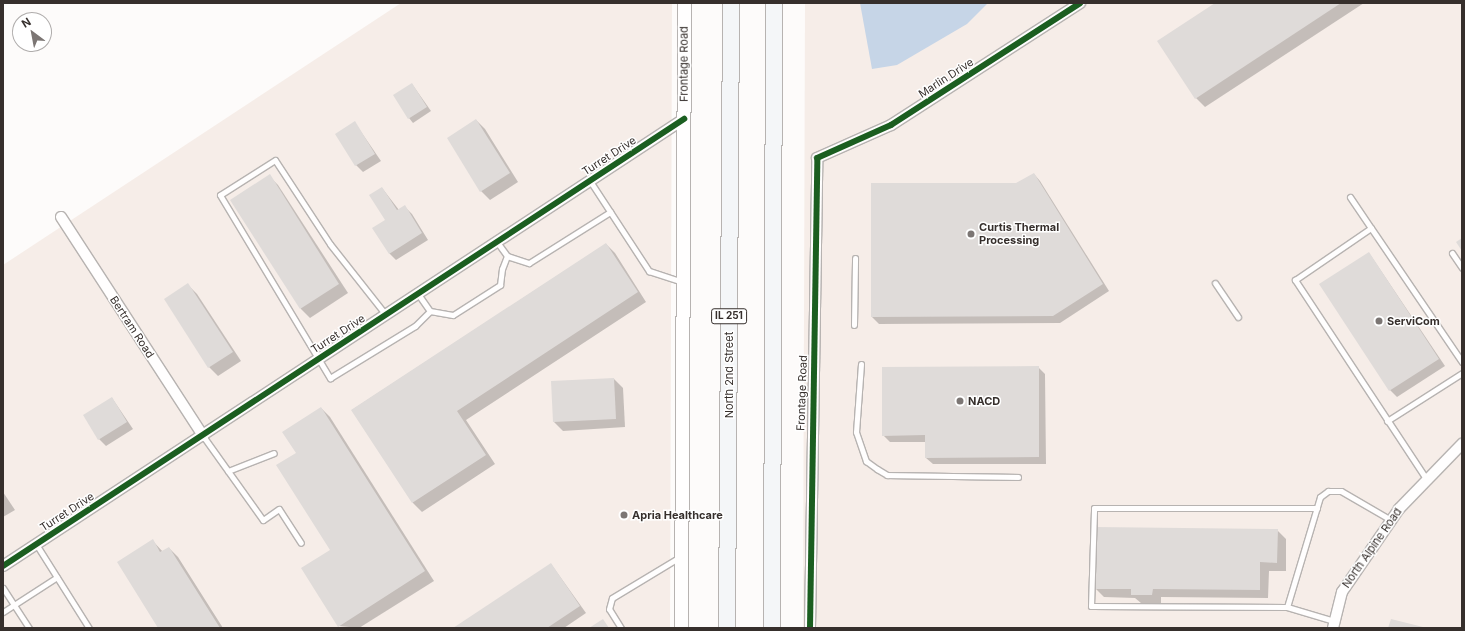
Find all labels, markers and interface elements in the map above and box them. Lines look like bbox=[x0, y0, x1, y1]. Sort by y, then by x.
north arrow bbox=[12, 12, 52, 52]
text: N bbox=[19, 15, 33, 31]
street label: Frontage Road bbox=[677, 26, 691, 102]
street label: Marlin Drive bbox=[916, 55, 976, 101]
street label: Turret Drive bbox=[580, 134, 638, 178]
place label: Curtis Thermal Processing bbox=[979, 221, 1059, 247]
marker: Curtis Thermal Processing bbox=[966, 229, 976, 239]
street label: Bertram Road bbox=[107, 294, 157, 360]
road number: IL 251 bbox=[711, 308, 747, 324]
street label: Turret Drive bbox=[309, 312, 367, 356]
place label: ServiCom bbox=[1387, 314, 1440, 328]
marker: ServiCom bbox=[1374, 316, 1384, 326]
street label: North 2nd Street bbox=[722, 332, 736, 418]
street label: Frontage Road bbox=[794, 355, 810, 431]
place label: NACD bbox=[968, 394, 1000, 408]
marker: NACD bbox=[955, 396, 965, 406]
street label: Turret Drive bbox=[38, 490, 96, 534]
street label: North Alpine Road bbox=[1339, 505, 1405, 591]
place label: Apria Healthcare bbox=[632, 508, 723, 522]
marker: Apria Healthcare bbox=[619, 510, 629, 520]

